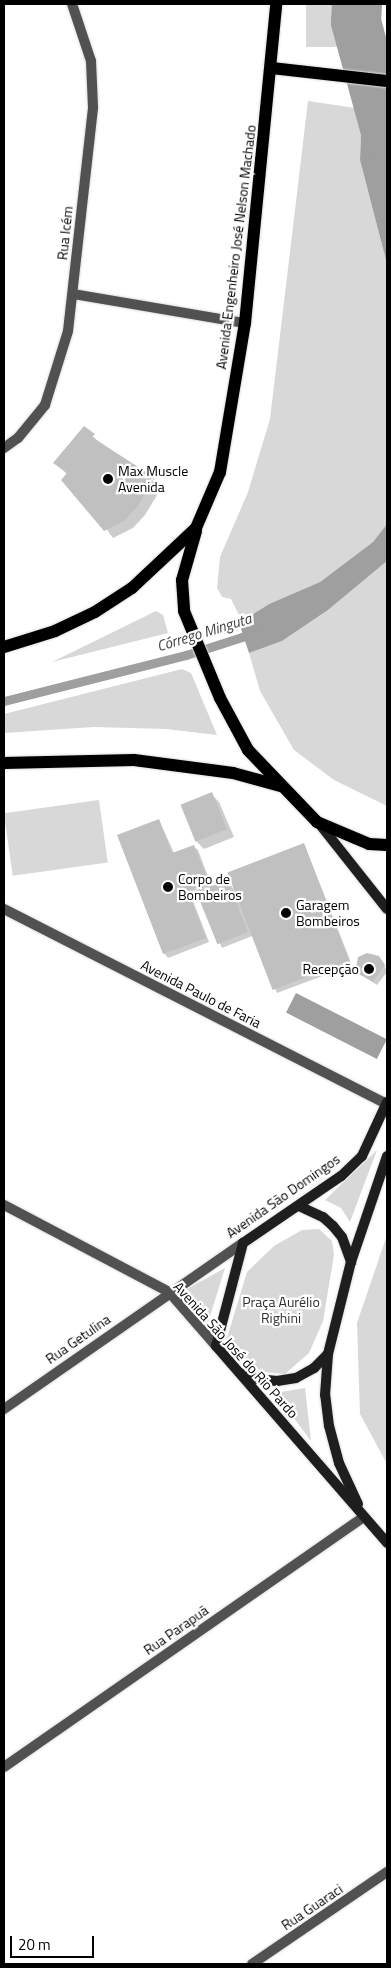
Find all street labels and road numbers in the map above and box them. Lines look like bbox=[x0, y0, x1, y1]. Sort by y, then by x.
street label: Avenida Engenheiro José Nelson Machado bbox=[213, 124, 259, 370]
street label: Rua Icém bbox=[54, 205, 76, 261]
street label: Avenida Paulo de Faria bbox=[138, 956, 264, 1032]
street label: Avenida São Domingos bbox=[223, 1150, 343, 1242]
street label: Avenida São José do Rio Pardo bbox=[170, 1278, 302, 1422]
street label: Rua Getulina bbox=[42, 1311, 114, 1367]
street label: Rua Parapuã bbox=[140, 1602, 212, 1658]
street label: Rua Guaraci bbox=[278, 1880, 346, 1934]

